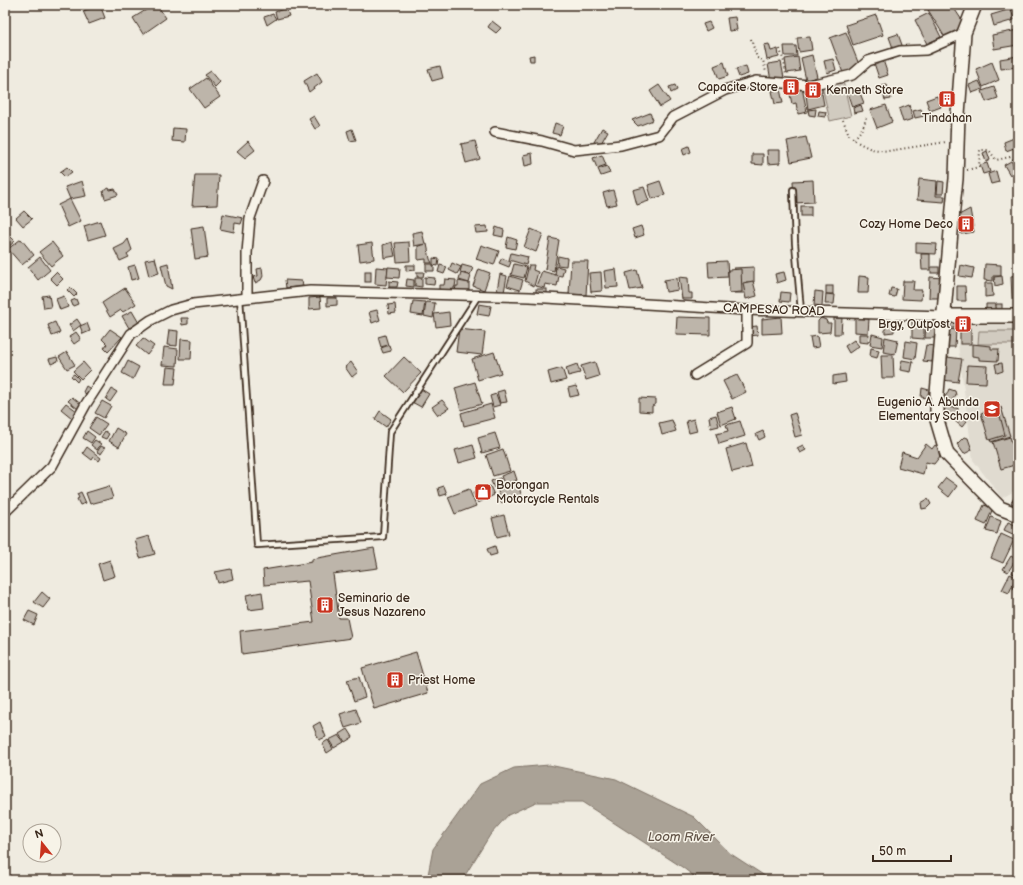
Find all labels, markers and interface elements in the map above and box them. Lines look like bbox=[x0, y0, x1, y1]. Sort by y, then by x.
building icon: Capacite Store bbox=[781, 77, 801, 97]
place label: Capacite Store bbox=[698, 80, 778, 95]
building icon: Kenneth Store bbox=[803, 80, 823, 100]
place label: Kenneth Store bbox=[826, 83, 903, 98]
building icon: Tindahan bbox=[937, 89, 957, 109]
place label: Tindahan bbox=[922, 111, 972, 126]
building icon: Cozy Home Deco bbox=[956, 214, 976, 234]
place label: Cozy Home Deco bbox=[859, 217, 953, 232]
street label: CAMPESAO ROAD bbox=[723, 301, 825, 319]
building icon: Brgy, Outpost bbox=[953, 314, 973, 334]
place label: Brgy, Outpost bbox=[878, 317, 950, 332]
place label: Eugenio A. Abunda Elementary School bbox=[877, 395, 979, 424]
school or university icon: Eugenio A. Abunda Elementary School bbox=[982, 399, 1002, 419]
place label: Borongan Motorcycle Rentals bbox=[496, 478, 599, 507]
shop icon: Borongan Motorcycle Rentals bbox=[473, 482, 493, 502]
place label: Seminario de Jesus Nazareno bbox=[338, 591, 426, 620]
building icon: Seminario de Jesus Nazareno bbox=[315, 595, 335, 615]
building icon: Priest Home bbox=[385, 670, 405, 690]
place label: Priest Home bbox=[408, 673, 475, 688]
north arrow bbox=[22, 823, 62, 863]
text: N bbox=[33, 826, 45, 841]
water label: Loom River bbox=[648, 829, 716, 845]
scale bar bbox=[873, 837, 951, 863]
text: 50 m bbox=[879, 844, 906, 859]

